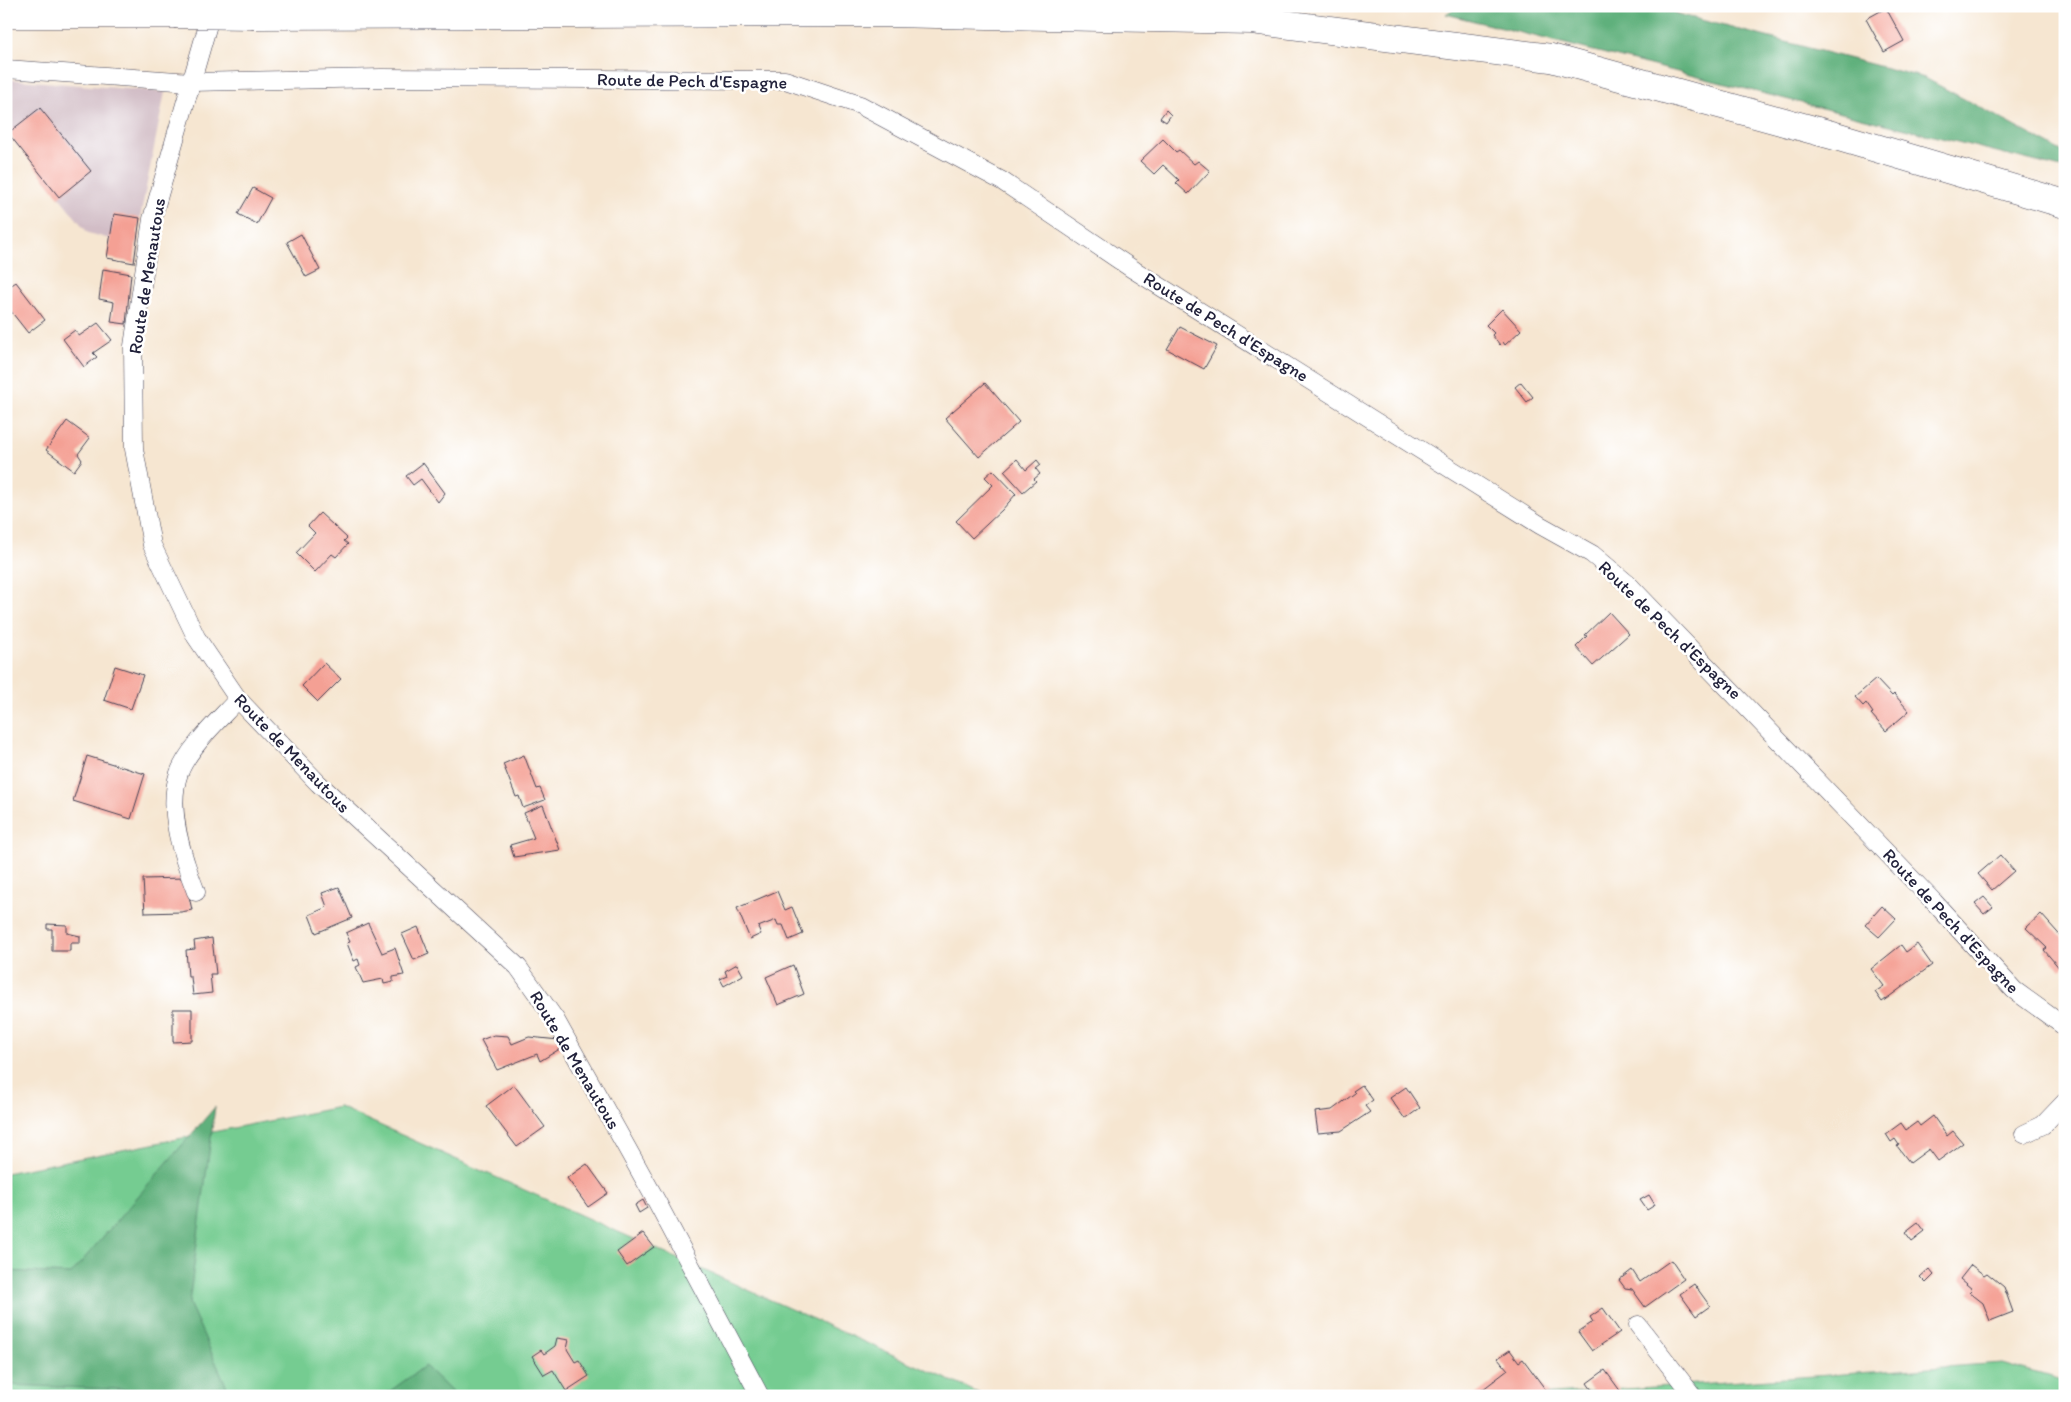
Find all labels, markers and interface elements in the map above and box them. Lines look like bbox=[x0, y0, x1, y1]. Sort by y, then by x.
street label: Route de Pech d'Espagne bbox=[597, 68, 787, 94]
street label: Route de Menautous bbox=[124, 196, 170, 356]
street label: Route de Pech d'Espagne bbox=[1139, 267, 1313, 387]
street label: Route de Pech d'Espagne bbox=[1594, 556, 1746, 704]
street label: Route de Menautous bbox=[229, 689, 355, 817]
street label: Route de Pech d'Espagne bbox=[1878, 844, 2024, 998]
street label: Route de Menautous bbox=[525, 987, 625, 1133]

